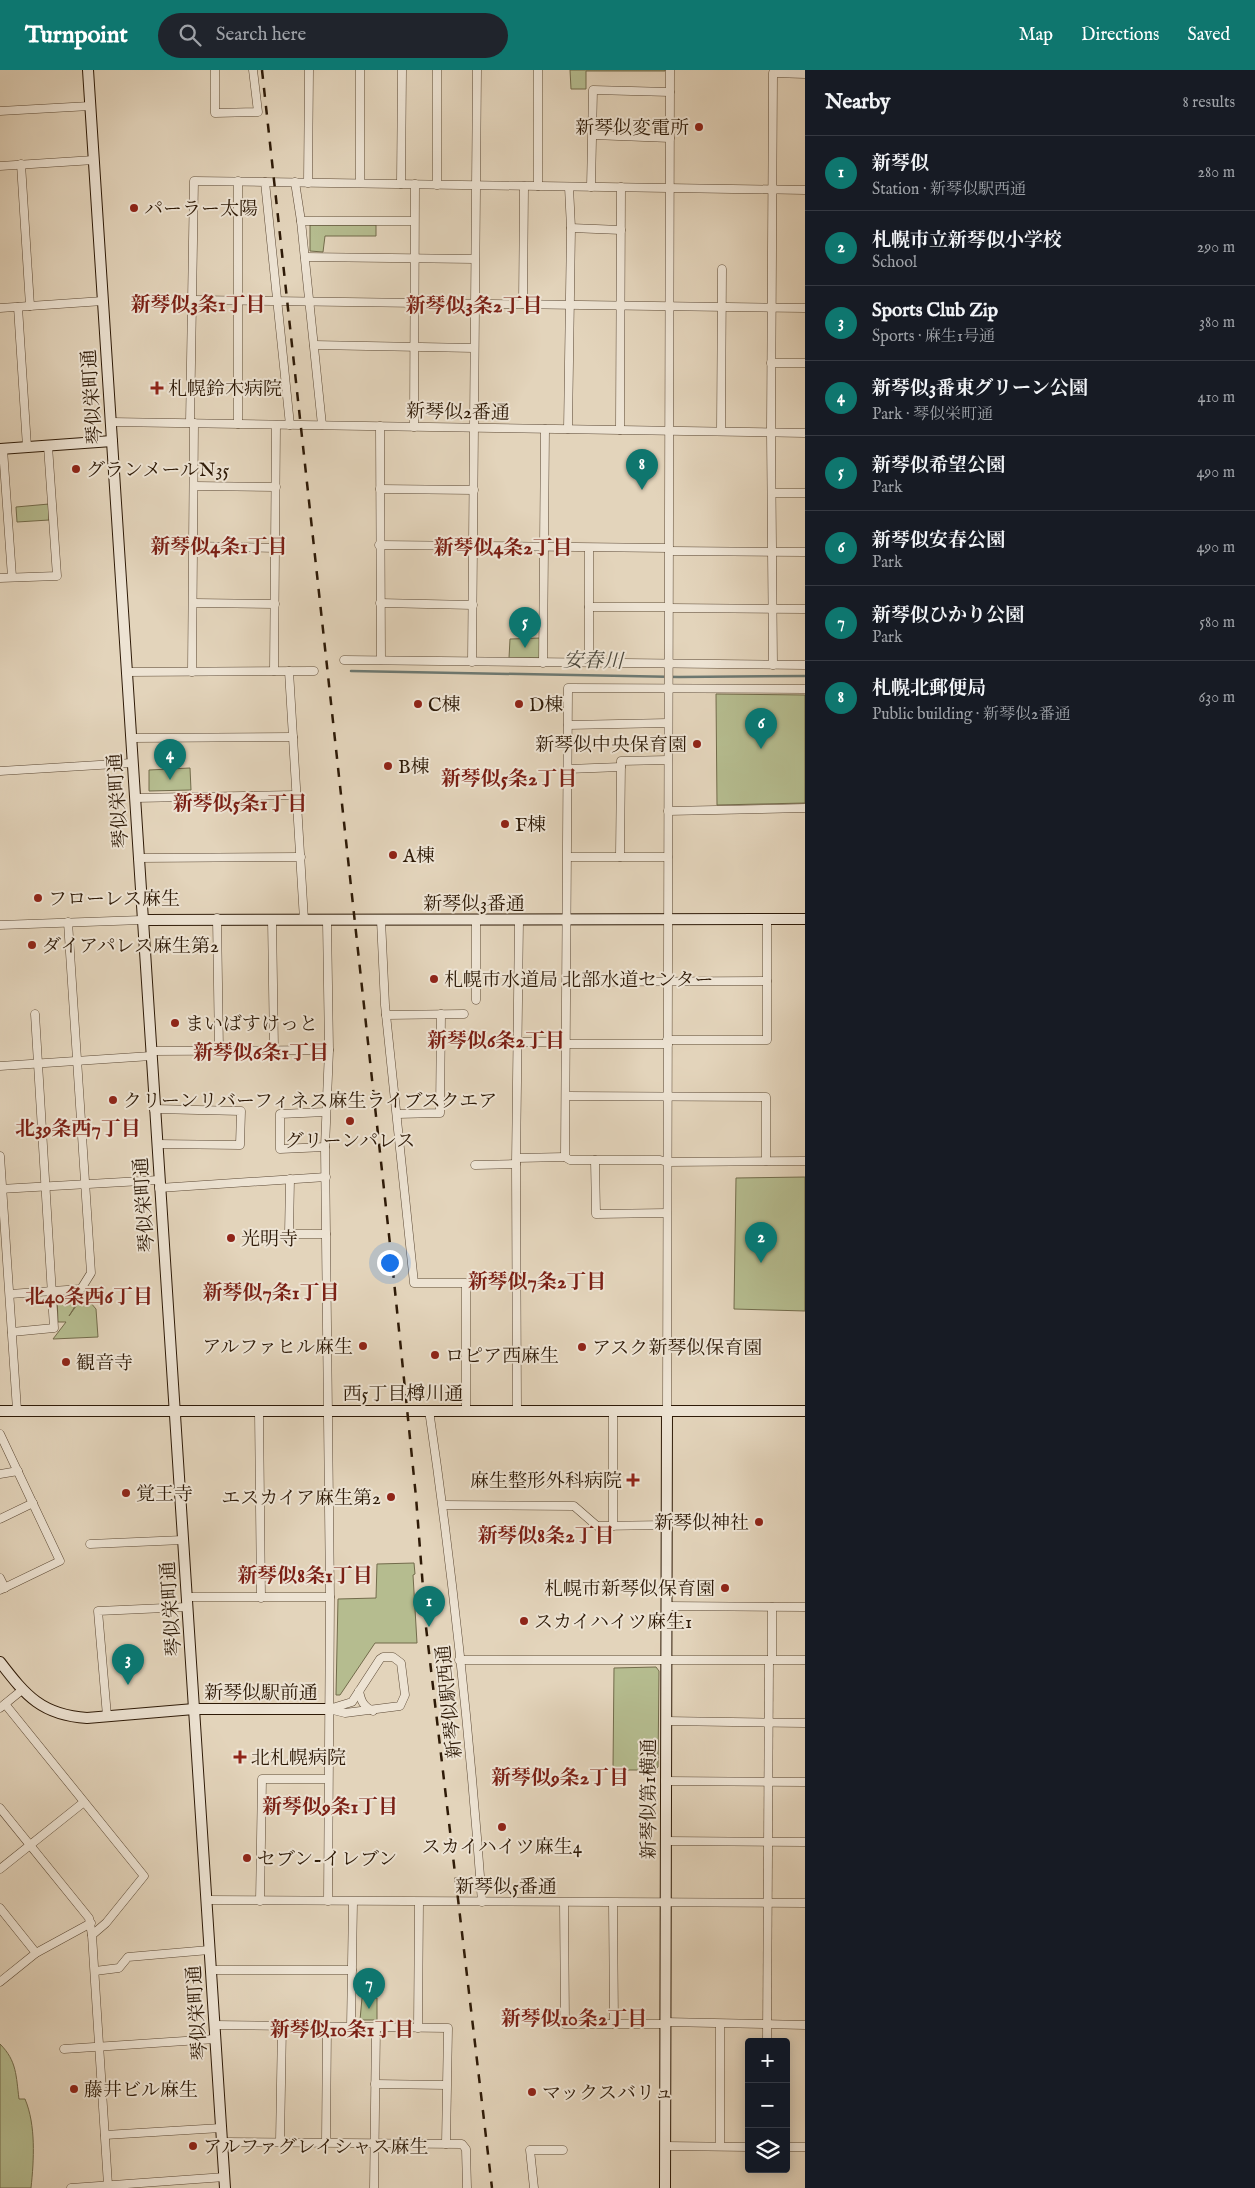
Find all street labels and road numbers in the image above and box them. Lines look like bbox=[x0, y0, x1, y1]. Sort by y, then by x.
street label: 琴似栄町通 bbox=[78, 349, 108, 445]
street label: 新琴似2番通 bbox=[406, 400, 510, 426]
street label: 琴似栄町通 bbox=[104, 753, 134, 849]
street label: 新琴似3番通 bbox=[423, 893, 525, 917]
street label: 琴似栄町通 bbox=[130, 1157, 160, 1253]
street label: 西5丁目樽川通 bbox=[343, 1383, 463, 1407]
street label: 琴似栄町通 bbox=[157, 1561, 187, 1657]
street label: 新琴似駅西通 bbox=[432, 1644, 468, 1760]
street label: 新琴似駅前通 bbox=[204, 1682, 318, 1706]
street label: 新琴似第1横通 bbox=[638, 1738, 662, 1860]
street label: 新琴似5番通 bbox=[455, 1876, 557, 1900]
street label: 琴似栄町通 bbox=[183, 1965, 213, 2061]

